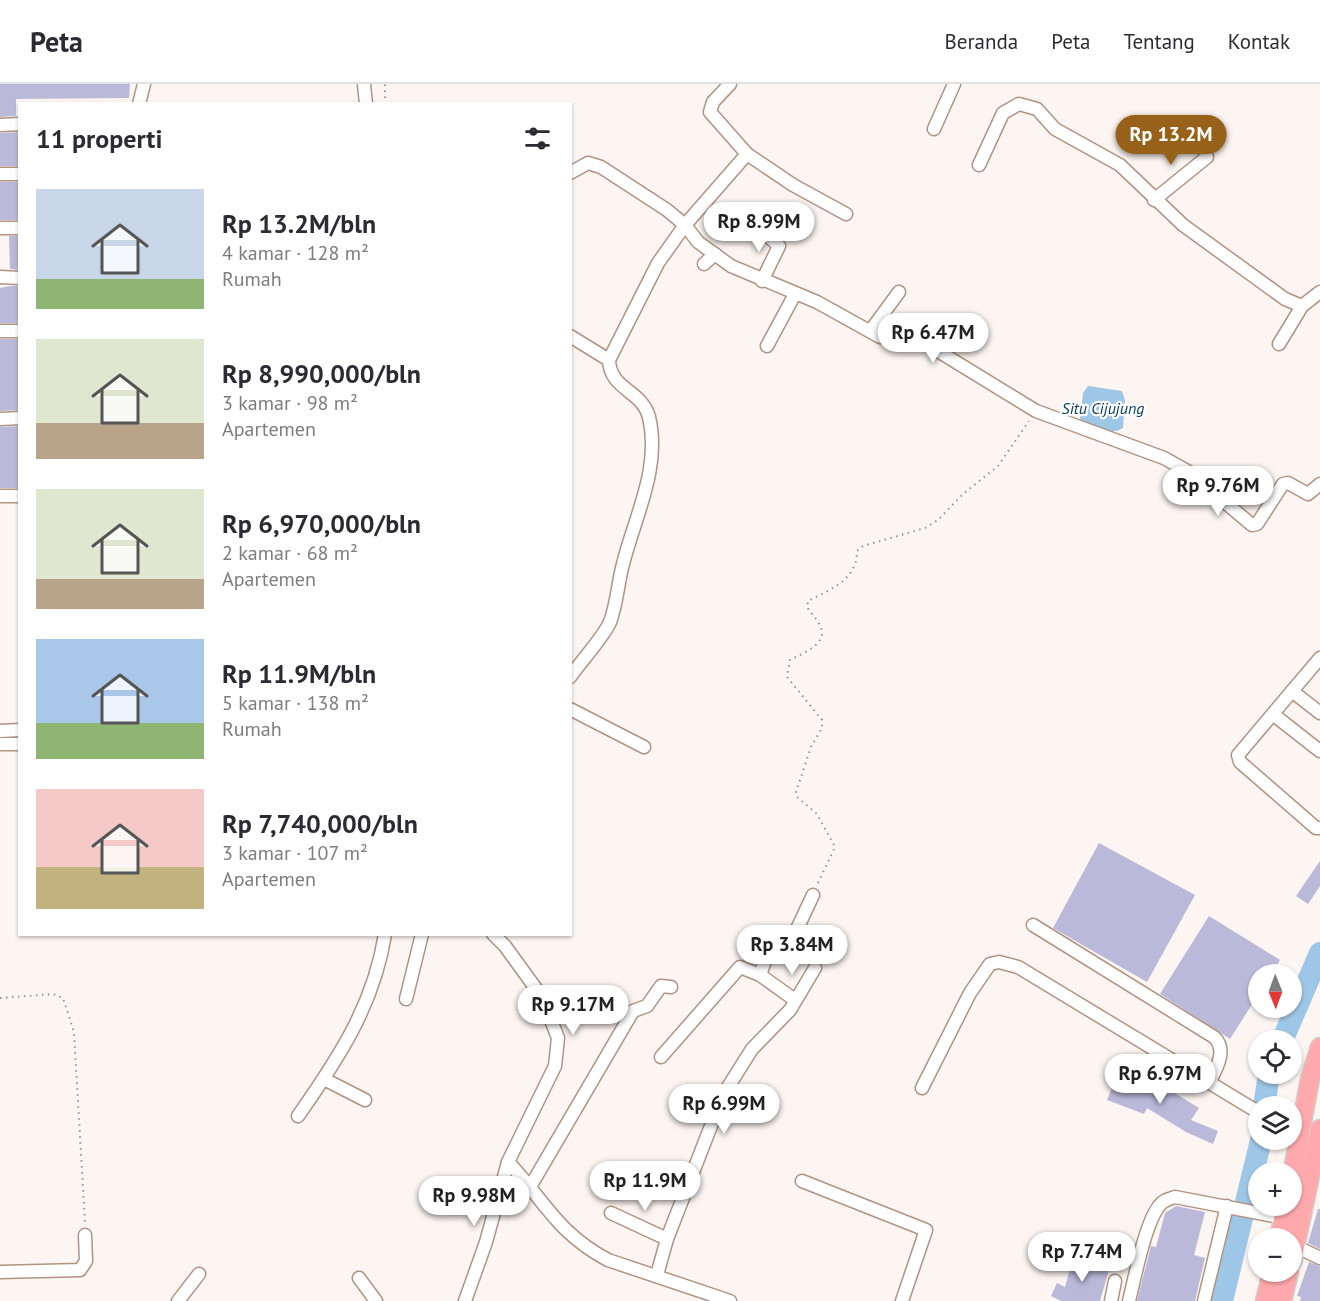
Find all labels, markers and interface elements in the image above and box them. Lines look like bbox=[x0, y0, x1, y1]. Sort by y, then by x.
text: Peta bbox=[30, 23, 83, 60]
text: Beranda bbox=[945, 28, 1018, 55]
text: Peta bbox=[1051, 28, 1090, 55]
text: Tentang bbox=[1123, 28, 1195, 55]
text: Kontak bbox=[1228, 28, 1290, 55]
pin: Rp 13.2M bbox=[1109, 115, 1233, 166]
text: Rp 13.2M bbox=[1130, 121, 1212, 147]
text: 11 properti bbox=[36, 122, 162, 155]
icon: filters bbox=[521, 122, 554, 155]
pin: Rp 8.99M bbox=[697, 202, 821, 253]
text: Rp 13.2M/bln bbox=[222, 207, 376, 240]
text: Rp 8.99M bbox=[718, 208, 800, 234]
icon: home bbox=[84, 213, 156, 285]
text: 4 kamar · 128 m² bbox=[222, 240, 369, 266]
text: Rumah bbox=[222, 266, 282, 292]
pin: Rp 6.47M bbox=[871, 313, 995, 364]
text: Rp 6.47M bbox=[892, 319, 974, 345]
text: Rp 8,990,000/bln bbox=[222, 357, 421, 390]
icon: home bbox=[84, 363, 156, 435]
text: 3 kamar · 98 m² bbox=[222, 390, 358, 416]
water label: Situ Cijujung bbox=[1062, 398, 1144, 418]
text: Apartemen bbox=[222, 416, 316, 442]
pin: Rp 9.76M bbox=[1156, 466, 1280, 517]
text: Rp 9.76M bbox=[1177, 472, 1259, 498]
text: Rp 6,970,000/bln bbox=[222, 507, 421, 540]
icon: home bbox=[84, 513, 156, 585]
text: 2 kamar · 68 m² bbox=[222, 540, 358, 566]
text: Apartemen bbox=[222, 566, 316, 592]
text: Rp 11.9M/bln bbox=[222, 657, 376, 690]
icon: home bbox=[84, 663, 156, 735]
text: 5 kamar · 138 m² bbox=[222, 690, 369, 716]
text: Rumah bbox=[222, 716, 282, 742]
text: Rp 7,740,000/bln bbox=[222, 807, 418, 840]
icon: home bbox=[84, 813, 156, 885]
text: 3 kamar · 107 m² bbox=[222, 840, 368, 866]
text: Apartemen bbox=[222, 866, 316, 892]
pin: Rp 3.84M bbox=[730, 925, 854, 976]
text: Rp 3.84M bbox=[751, 931, 833, 957]
north arrow bbox=[1248, 964, 1302, 1018]
map controls bbox=[1248, 964, 1302, 1282]
pin: Rp 9.17M bbox=[511, 985, 635, 1036]
text: Rp 9.17M bbox=[532, 991, 614, 1017]
button: locate bbox=[1248, 1030, 1302, 1084]
pin: Rp 6.97M bbox=[1098, 1054, 1222, 1105]
text: Rp 6.97M bbox=[1119, 1060, 1201, 1086]
pin: Rp 6.99M bbox=[662, 1084, 786, 1135]
text: Rp 6.99M bbox=[683, 1090, 765, 1116]
button: layers bbox=[1248, 1096, 1302, 1150]
pin: Rp 11.9M bbox=[583, 1161, 707, 1212]
button: + bbox=[1248, 1162, 1302, 1216]
text: Rp 11.9M bbox=[604, 1167, 686, 1193]
pin: Rp 9.98M bbox=[412, 1176, 536, 1227]
text: Rp 9.98M bbox=[433, 1182, 515, 1208]
button: − bbox=[1248, 1228, 1302, 1282]
pin: Rp 7.74M bbox=[1020, 1232, 1144, 1283]
text: Rp 7.74M bbox=[1042, 1238, 1122, 1264]

